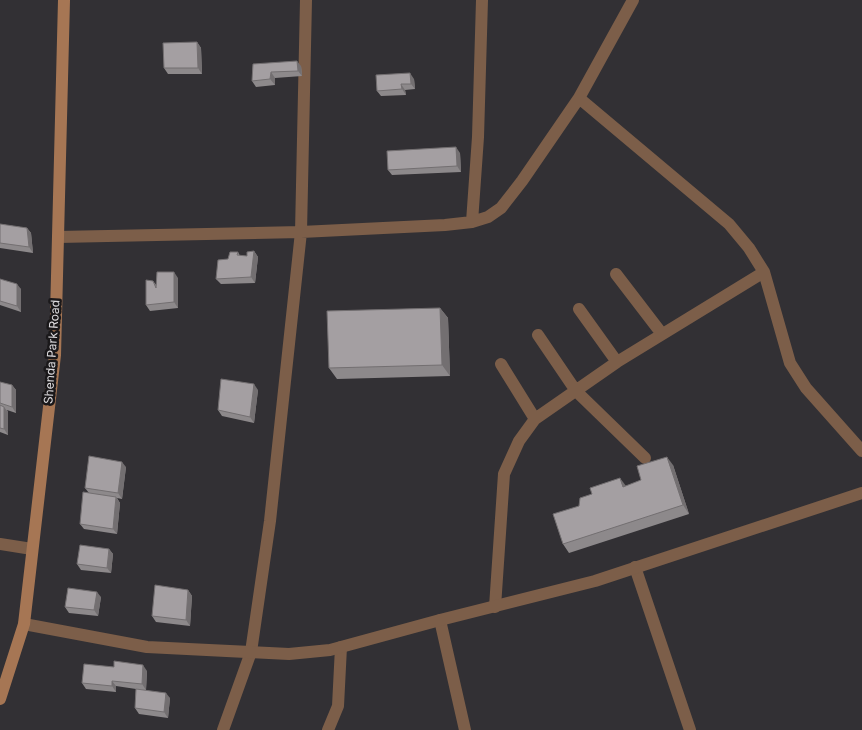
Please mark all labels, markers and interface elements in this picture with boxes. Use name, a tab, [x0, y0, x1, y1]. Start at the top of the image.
street label: Shenda Park Road	[40, 299, 63, 405]

